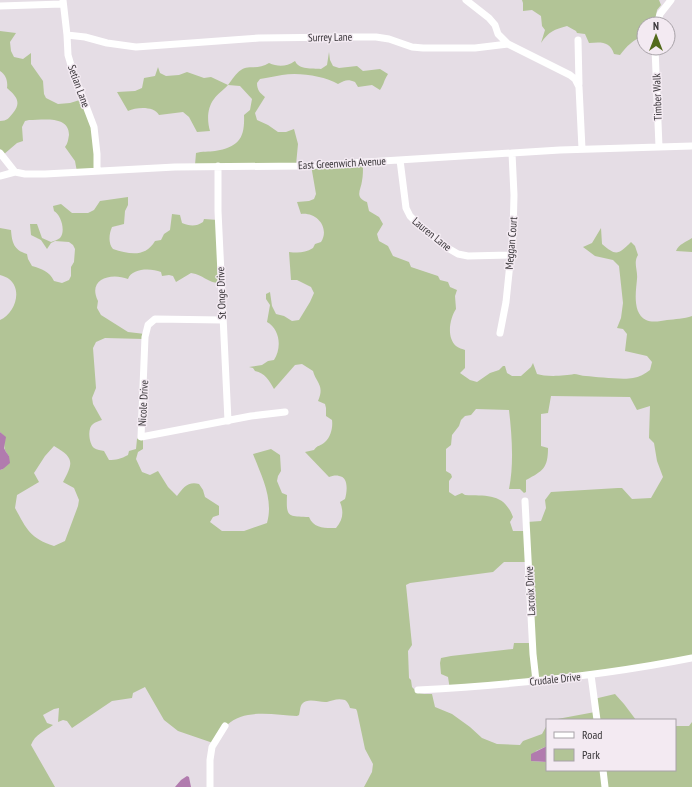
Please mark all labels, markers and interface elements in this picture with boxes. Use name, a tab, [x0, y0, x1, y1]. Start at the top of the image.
north arrow	[636, 16, 676, 56]
text: N	[653, 19, 659, 33]
street label: Surrey Lane	[308, 30, 353, 44]
street label: Setian Lane	[65, 63, 93, 110]
street label: Timber Walk	[649, 72, 665, 121]
street label: East Greenwich Avenue	[298, 154, 387, 172]
street label: Lauren Lane	[410, 214, 455, 254]
street label: Meggan Court	[502, 216, 520, 270]
street label: St Onge Drive	[213, 266, 229, 320]
street label: Nicole Drive	[135, 379, 151, 426]
street label: Lacroix Drive	[522, 565, 538, 616]
street label: Crudale Drive	[529, 669, 582, 689]
legend	[546, 719, 676, 771]
text: Road	[582, 727, 602, 742]
text: Park	[582, 747, 600, 762]

